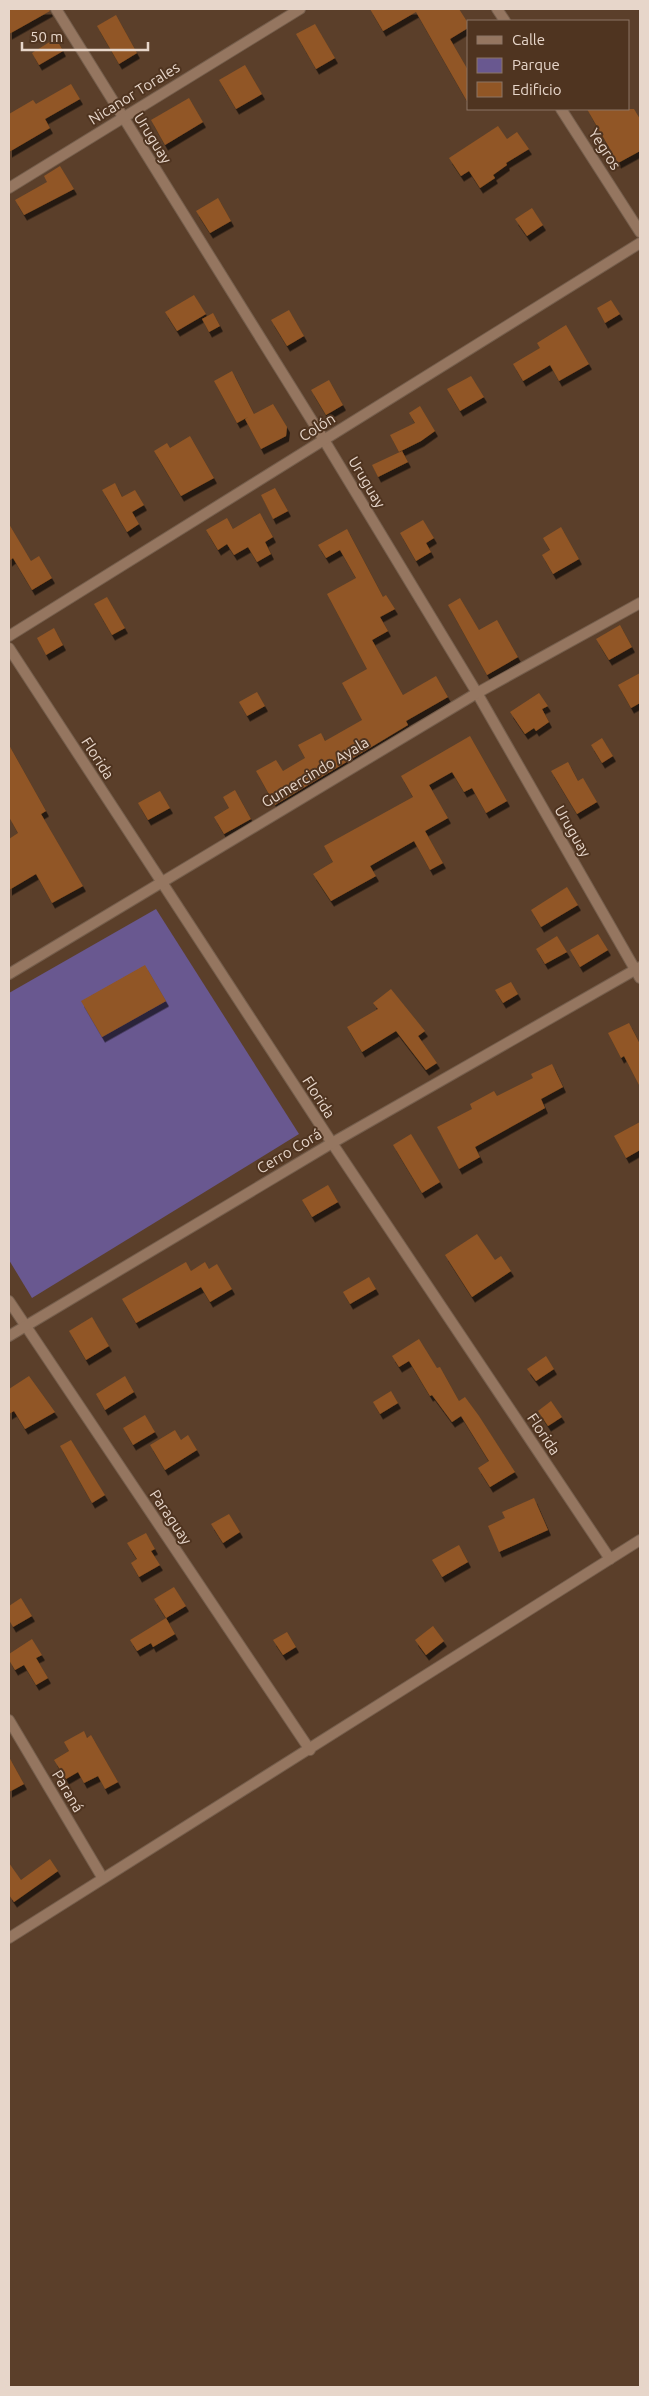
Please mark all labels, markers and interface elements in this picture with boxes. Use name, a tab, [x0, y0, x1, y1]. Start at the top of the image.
scale bar	[22, 20, 149, 52]
legend	[467, 20, 629, 110]
text: 50 m	[30, 28, 63, 45]
text: Calle	[512, 31, 545, 48]
text: Parque	[512, 56, 560, 73]
street label: Nicanor Torales	[85, 58, 183, 128]
text: Edificio	[512, 81, 561, 98]
street label: Uruguay	[131, 109, 175, 167]
street label: Yegros	[585, 125, 625, 173]
street label: Colón	[296, 409, 338, 445]
street label: Uruguay	[345, 453, 389, 511]
street label: Gumercindo Ayala	[258, 733, 372, 811]
street label: Florida	[78, 734, 118, 782]
street label: Uruguay	[551, 802, 595, 860]
street label: Florida	[299, 1073, 339, 1121]
street label: Cerro Corá	[254, 1125, 324, 1177]
street label: Florida	[524, 1410, 564, 1458]
street label: Paraguay	[147, 1487, 195, 1547]
street label: Paraná	[49, 1767, 87, 1815]

